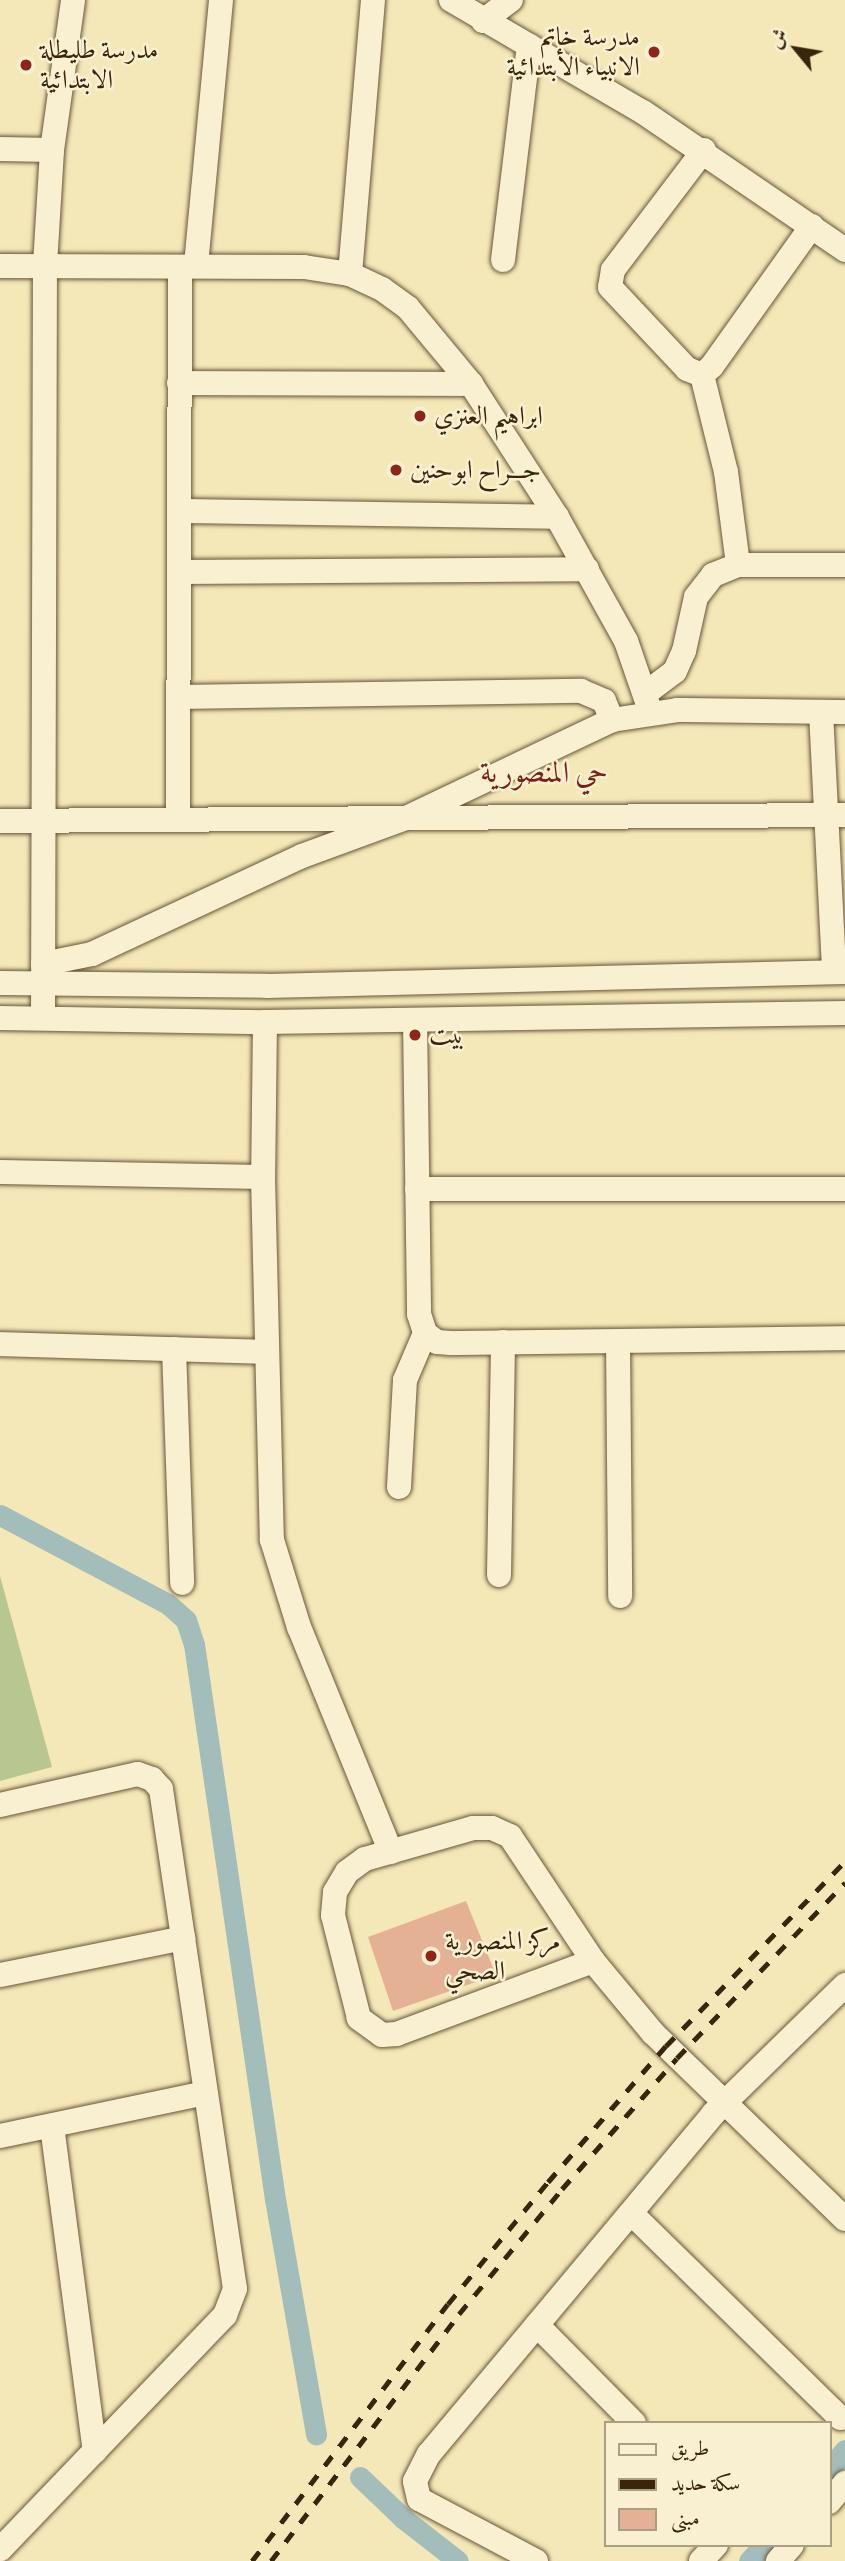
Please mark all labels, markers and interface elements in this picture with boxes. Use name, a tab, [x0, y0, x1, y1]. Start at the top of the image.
north arrow	[761, 14, 831, 84]
place label: مدرسة خاتم الانبياء الأبتدائية	[506, 21, 640, 82]
text: ش	[762, 24, 794, 53]
place label: مدرسة طليطلة الابتدائية	[40, 34, 158, 96]
marker: مدرسة خاتم الانبياء الأبتدائية	[646, 44, 662, 60]
marker: مدرسة طليطلة الابتدائية	[18, 57, 34, 73]
place label: ابراهيم العنزي	[434, 400, 543, 432]
marker: ابراهيم العنزي	[412, 408, 428, 424]
place label: جـــراح ابوحنين	[410, 454, 541, 486]
marker: جـــراح ابوحنين	[388, 462, 404, 478]
district label: حي المنصورية	[480, 754, 608, 790]
place label: بيت	[429, 1019, 464, 1051]
marker: بيت	[407, 1027, 423, 1043]
place label: مركز المنصورية الصحي	[445, 1925, 560, 1986]
marker: مركز المنصورية الصحي	[423, 1948, 439, 1964]
legend	[604, 2421, 831, 2547]
text: طريق	[671, 2434, 709, 2462]
text: سكة حديد	[671, 2469, 740, 2497]
text: مبنى	[671, 2504, 700, 2532]

